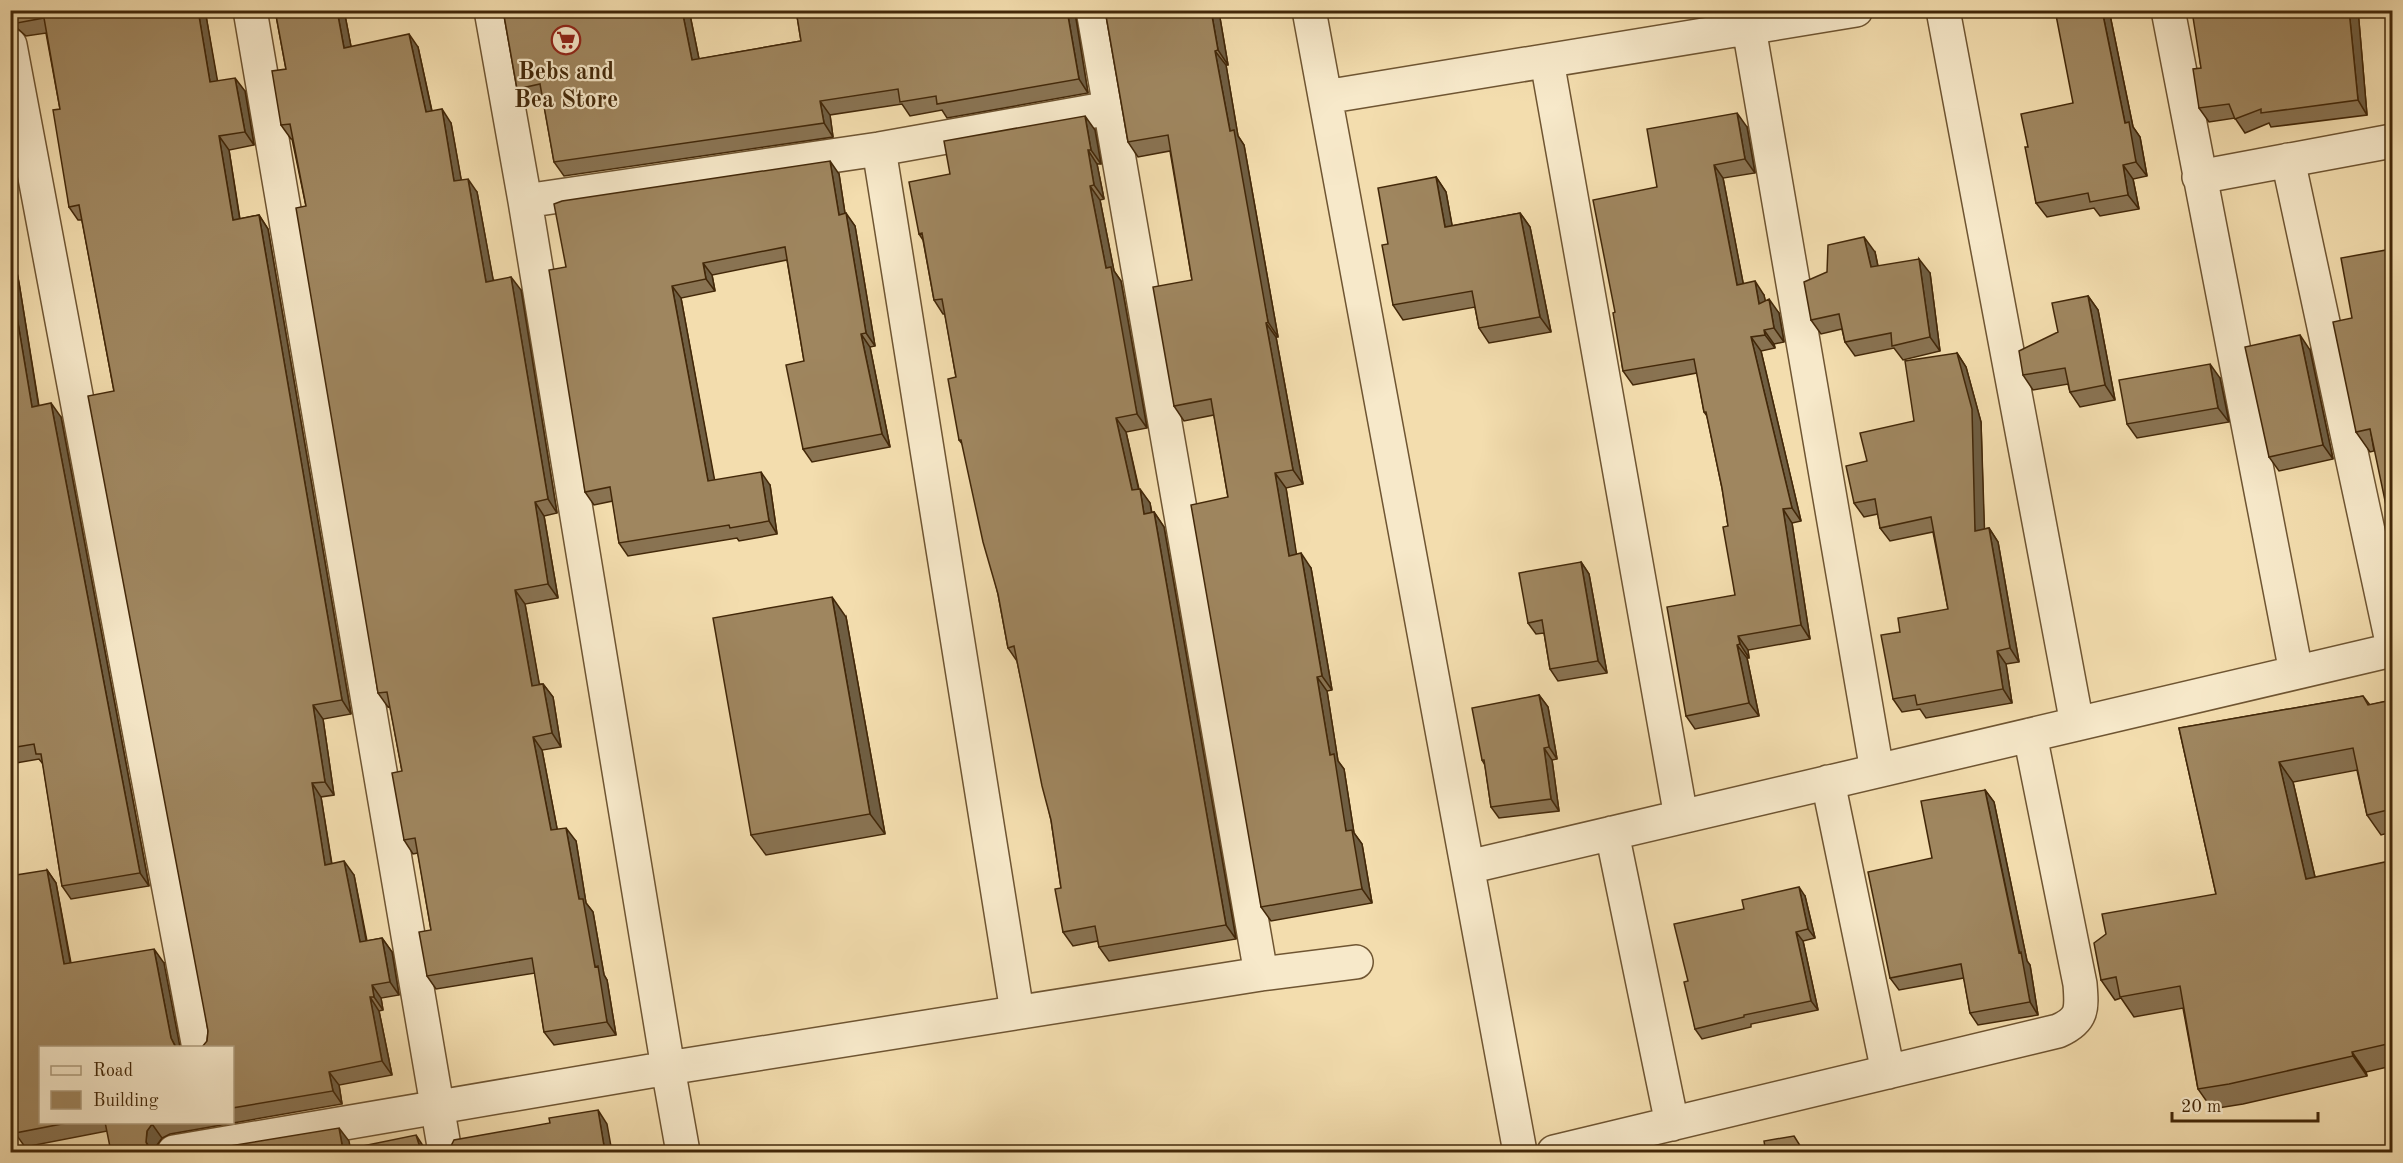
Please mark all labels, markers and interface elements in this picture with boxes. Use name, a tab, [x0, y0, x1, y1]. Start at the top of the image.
supermarket icon: Bebs and Bea Store	[550, 24, 582, 56]
place label: Bebs and Bea Store	[514, 61, 618, 113]
legend	[39, 1046, 234, 1124]
text: Road	[93, 1062, 133, 1080]
scale bar	[2172, 1085, 2318, 1123]
text: Building	[93, 1092, 159, 1110]
text: 20 m	[2181, 1098, 2221, 1116]

